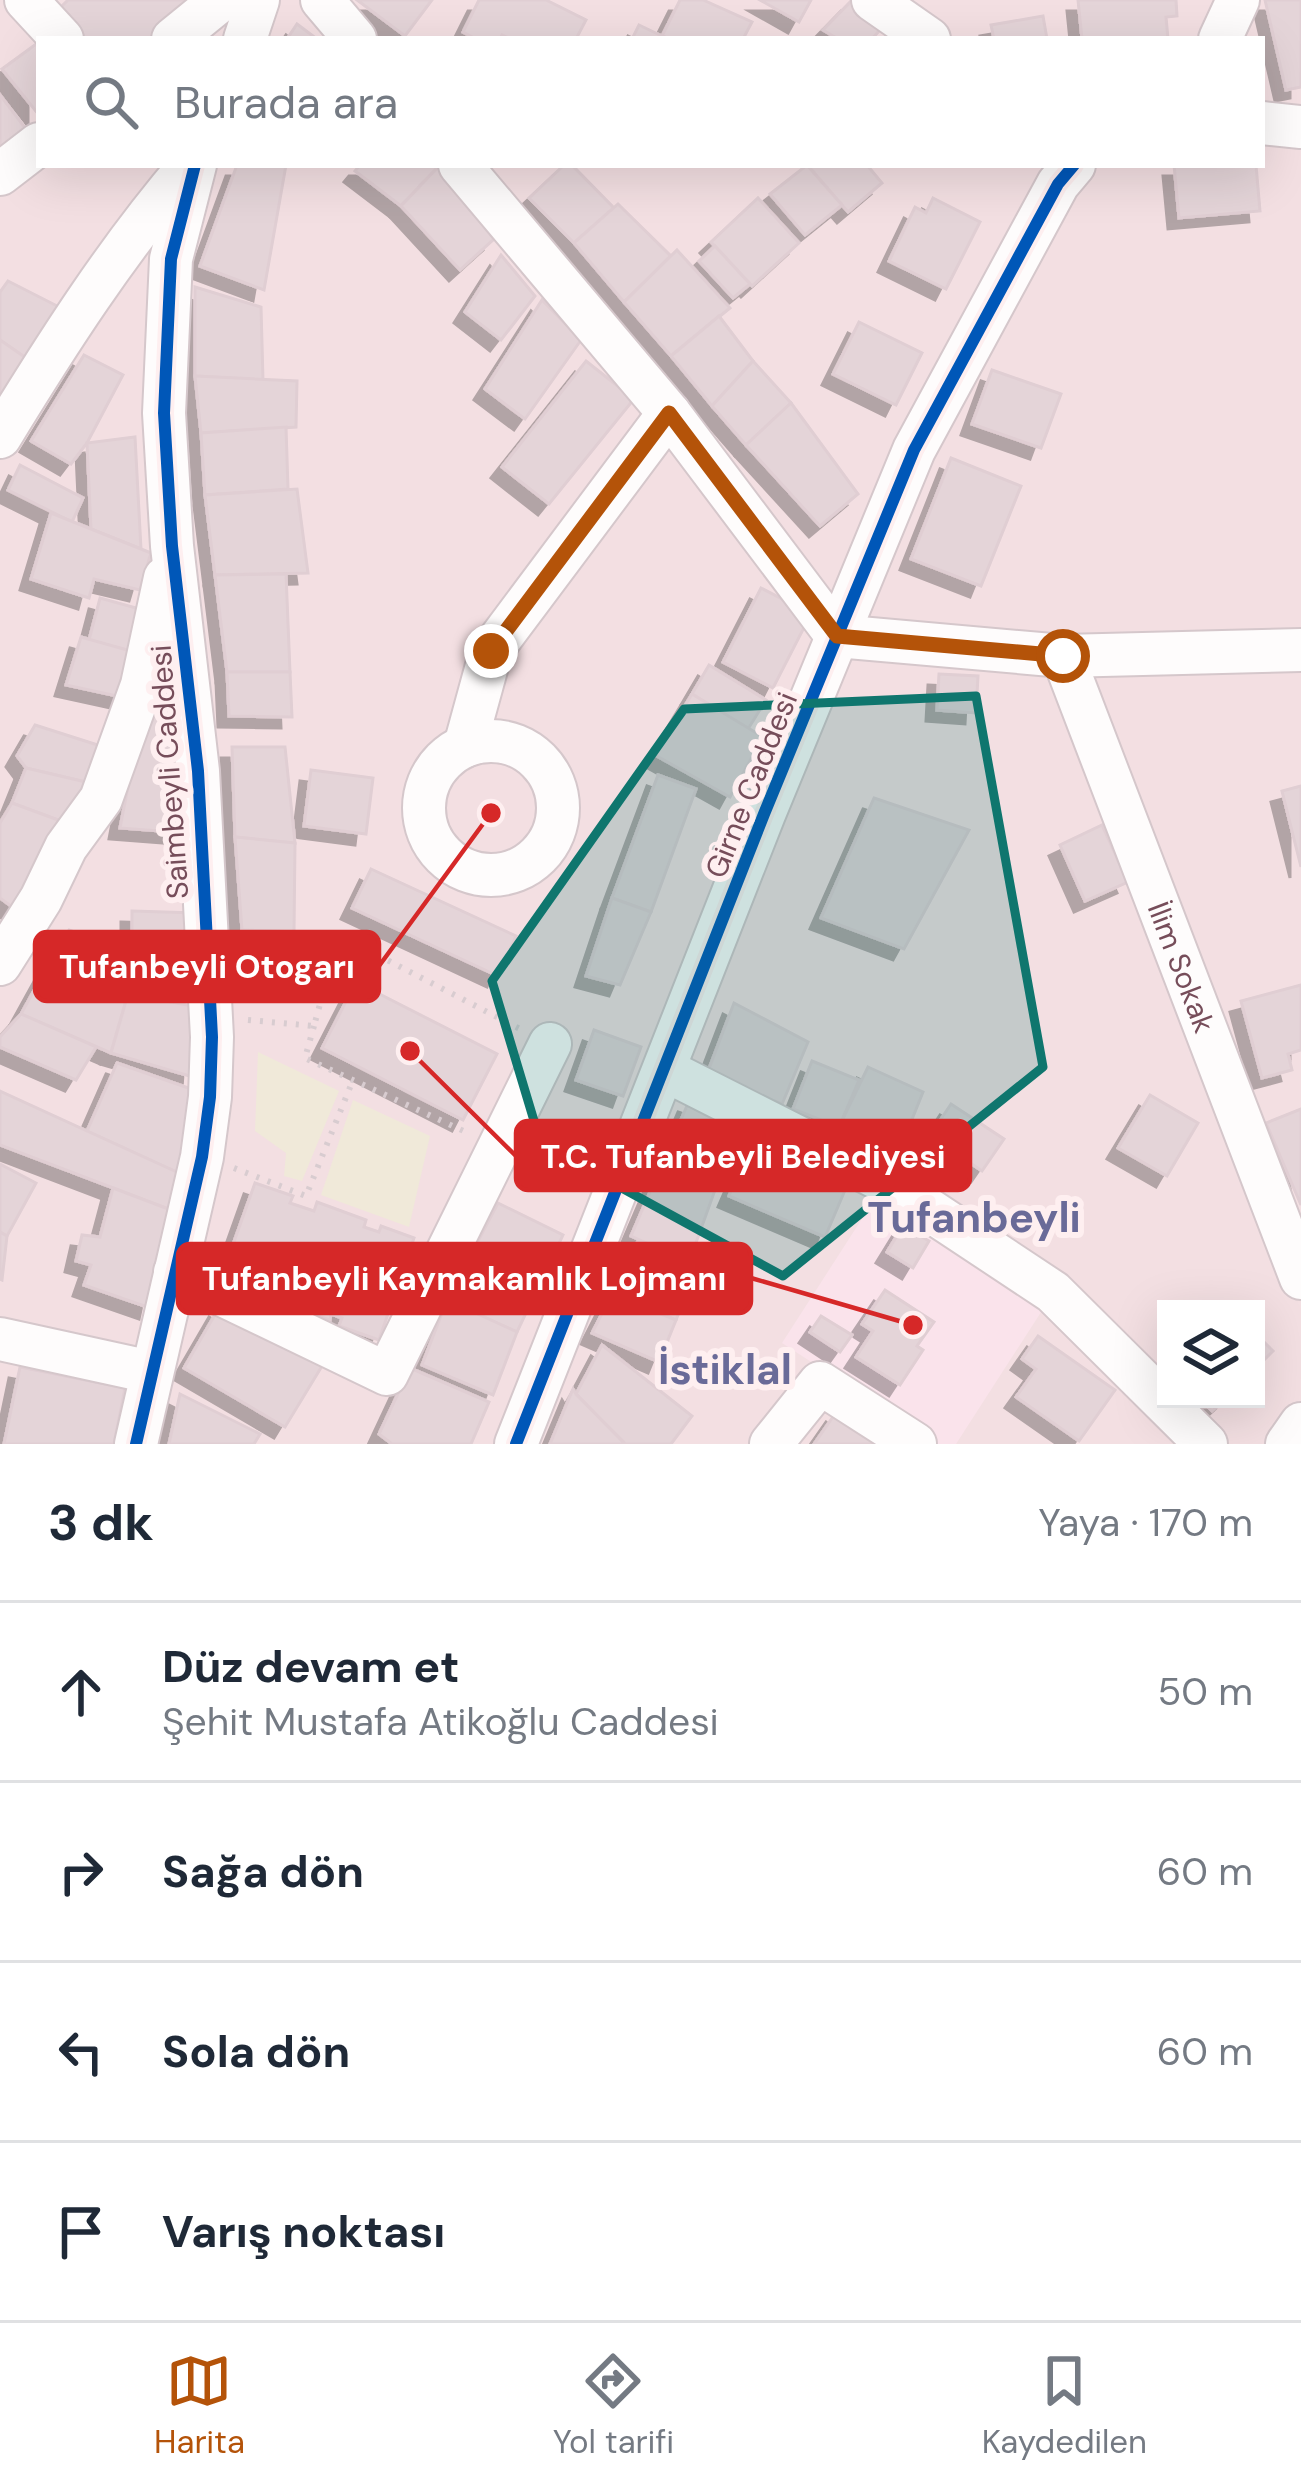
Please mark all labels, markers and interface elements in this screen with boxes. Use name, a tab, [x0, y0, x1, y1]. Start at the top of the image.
search box	[36, 36, 1265, 168]
icon: search	[78, 69, 144, 135]
text: Burada ara	[174, 73, 398, 132]
route end	[464, 624, 518, 678]
route start	[1036, 629, 1090, 683]
street label: Saimbeyli Caddesi	[141, 644, 197, 900]
street label: Girne Caddesi	[696, 686, 806, 884]
street label: İlim Sokak	[1139, 896, 1225, 1038]
callout: Tufanbeyli Otogarı	[35, 932, 379, 1001]
text: Tufanbeyli Otogarı	[59, 945, 355, 988]
callout: T.C. Tufanbeyli Belediyesi	[516, 1121, 970, 1190]
text: T.C. Tufanbeyli Belediyesi	[540, 1135, 946, 1178]
district label: Tufanbeyli	[867, 1190, 1081, 1245]
callout: Tufanbeyli Kaymakamlık Lojmanı	[178, 1244, 751, 1313]
text: Tufanbeyli Kaymakamlık Lojmanı	[202, 1257, 726, 1300]
map controls	[1157, 1300, 1265, 1408]
button: layers	[1157, 1300, 1265, 1408]
district label: İstiklal	[658, 1342, 792, 1397]
text: 3 dk	[48, 1489, 154, 1556]
text: Yaya · 170 m	[1038, 1497, 1253, 1548]
text: Düz devam et	[162, 1637, 459, 1696]
icon: ahead	[48, 1659, 114, 1725]
text: 50 m	[1157, 1666, 1253, 1717]
text: Şehit Mustafa Atikoğlu Caddesi	[162, 1696, 719, 1747]
icon: right	[48, 1839, 114, 1905]
text: Sağa dön	[162, 1842, 364, 1901]
text: 60 m	[1157, 1846, 1253, 1897]
icon: left	[48, 2019, 114, 2085]
text: Sola dön	[162, 2022, 350, 2081]
text: 60 m	[1157, 2026, 1253, 2077]
icon: arrive	[48, 2199, 114, 2265]
text: Varış noktası	[162, 2202, 445, 2261]
tab: Harita	[154, 2348, 245, 2463]
tab: Yol tarifi	[553, 2348, 674, 2463]
tab: Kaydedilen	[982, 2348, 1147, 2463]

